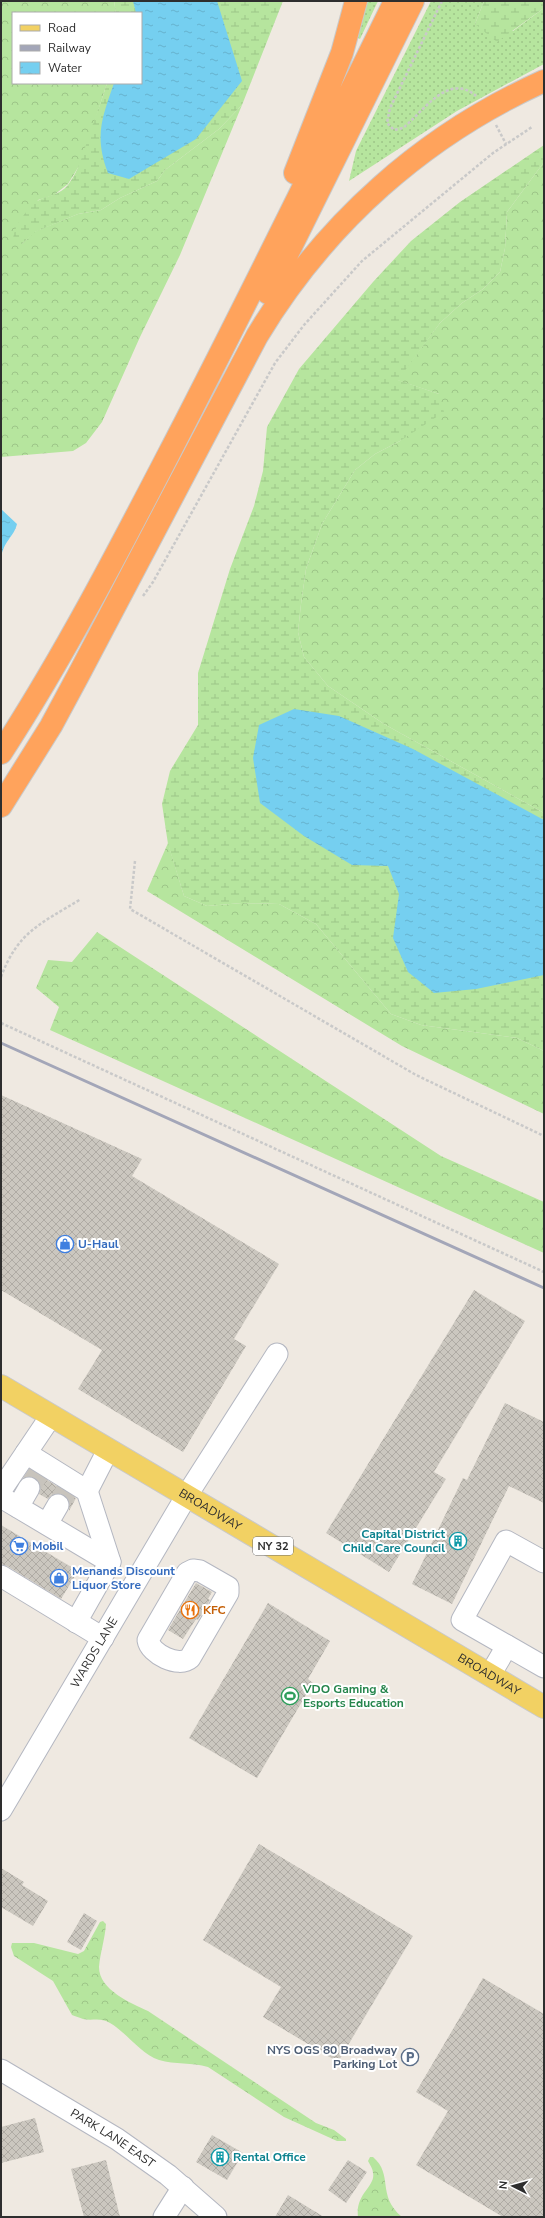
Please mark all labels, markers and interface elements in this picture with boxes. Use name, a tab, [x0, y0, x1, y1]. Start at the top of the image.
legend	[12, 12, 142, 84]
text: Road	[48, 20, 76, 36]
text: Railway	[48, 40, 92, 56]
text: Water	[48, 60, 82, 76]
shop icon: U-Haul	[55, 1234, 75, 1254]
place label: U-Haul	[78, 1236, 119, 1252]
street label: BROADWAY	[176, 1485, 245, 1535]
place label: Capital District Child Care Council	[343, 1526, 445, 1556]
building icon: Capital District Child Care Council	[448, 1531, 468, 1551]
supermarket icon: Mobil	[9, 1536, 29, 1556]
road number: NY 32	[253, 1537, 293, 1555]
place label: Mobil	[32, 1538, 64, 1554]
place label: Menands Discount Liquor Store	[72, 1563, 175, 1593]
shop icon: Menands Discount Liquor Store	[49, 1568, 69, 1588]
restaurant icon: KFC	[180, 1600, 200, 1620]
place label: KFC	[203, 1602, 226, 1618]
street label: WARDS LANE	[67, 1614, 121, 1691]
street label: BROADWAY	[455, 1650, 524, 1700]
place label: VDO Gaming & Esports Education	[302, 1681, 404, 1711]
sports icon: VDO Gaming & Esports Education	[280, 1686, 300, 1706]
place label: NYS OGS 80 Broadway Parking Lot	[267, 2042, 398, 2072]
parking icon: NYS OGS 80 Broadway Parking Lot	[400, 2047, 420, 2067]
street label: PARK LANE EAST	[67, 2105, 159, 2172]
building icon: Rental Office	[210, 2147, 230, 2167]
place label: Rental Office	[233, 2149, 306, 2165]
north arrow	[493, 2166, 533, 2206]
text: N	[496, 2180, 511, 2190]

